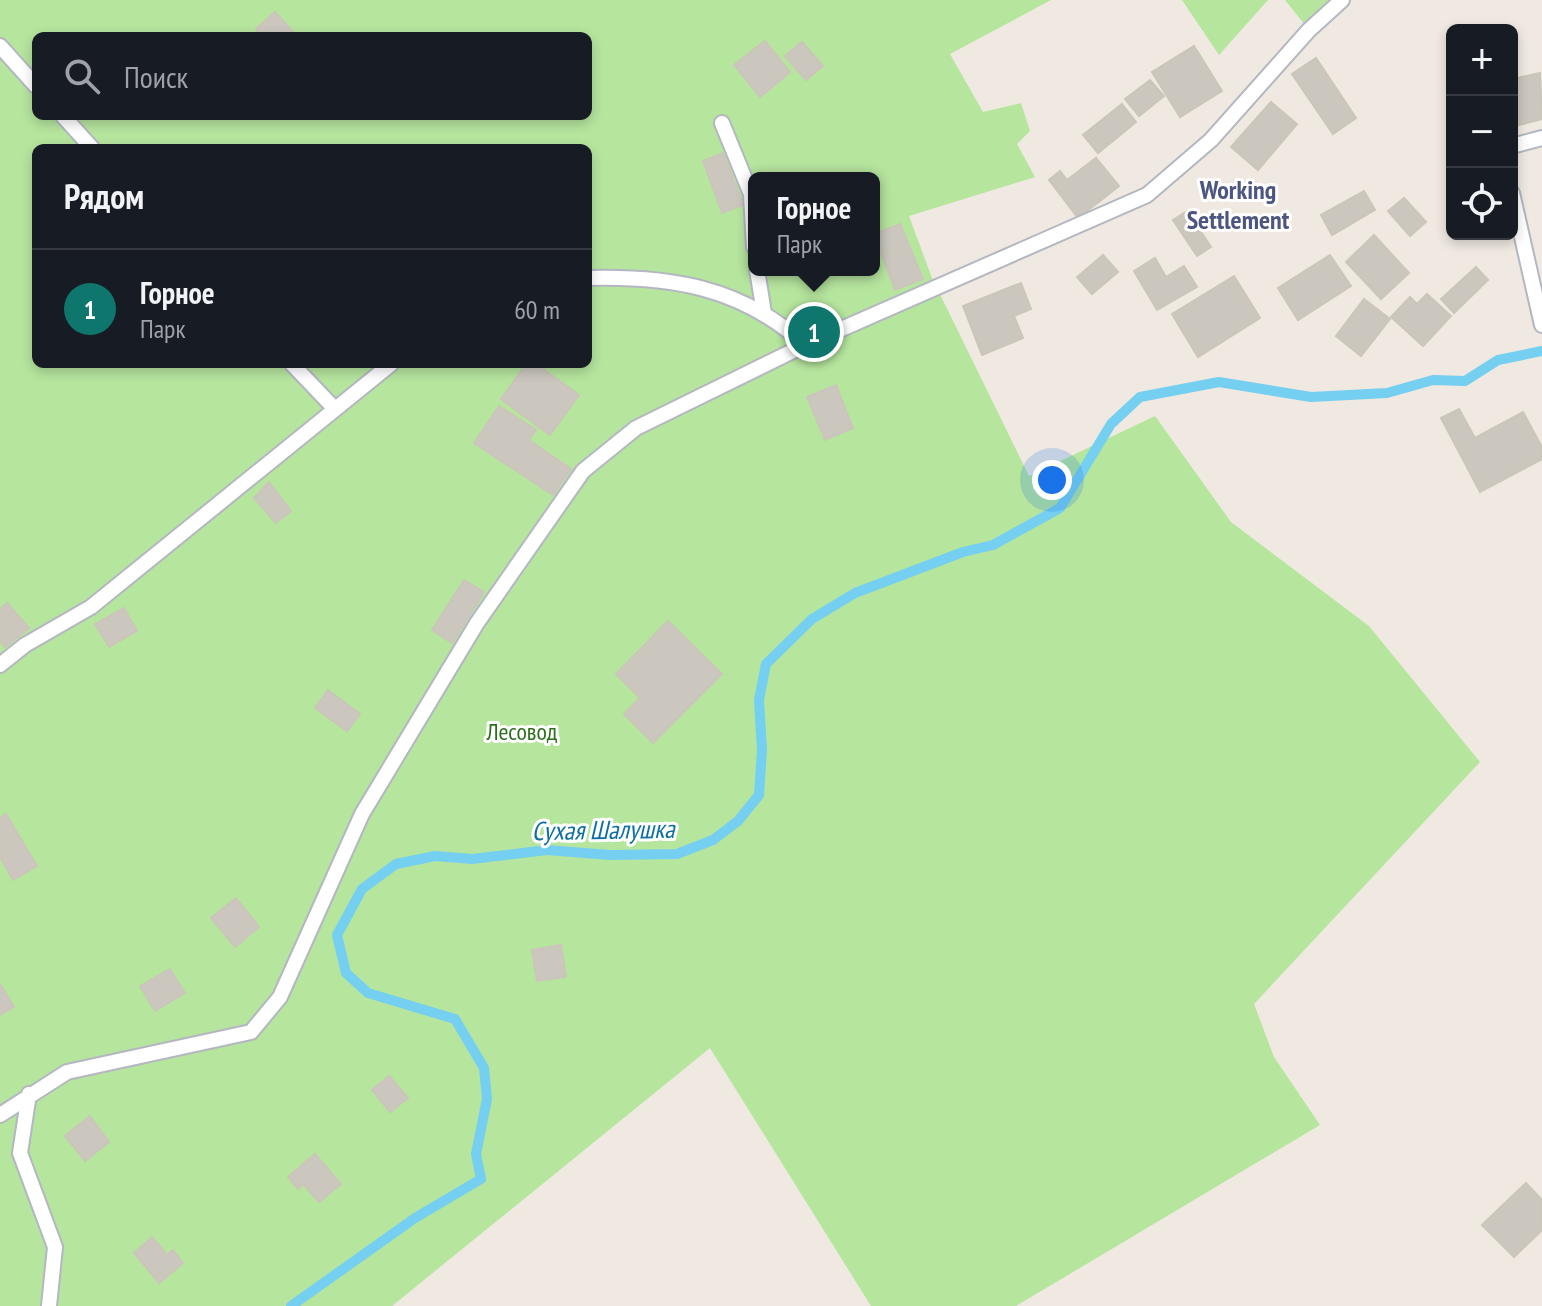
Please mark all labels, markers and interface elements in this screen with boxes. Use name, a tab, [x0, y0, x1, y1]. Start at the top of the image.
map controls	[1446, 24, 1518, 240]
button: +	[1446, 24, 1518, 96]
search box	[32, 32, 592, 120]
icon: search	[60, 54, 104, 98]
text: Поиск	[124, 57, 188, 96]
button: −	[1446, 96, 1518, 168]
button: locate	[1446, 168, 1518, 240]
popup	[748, 172, 880, 276]
district label: Working Settlement	[1187, 173, 1290, 236]
text: Рядом	[64, 174, 144, 218]
text: Горное	[777, 188, 851, 227]
text: Парк	[777, 227, 822, 260]
text: Горное	[140, 273, 215, 312]
text: 1	[84, 293, 96, 326]
text: 60 m	[514, 293, 560, 326]
pin: 1	[788, 302, 840, 362]
text: Парк	[140, 312, 185, 345]
your location	[1032, 460, 1072, 500]
park label: Лесовод	[486, 716, 558, 747]
water label: Сухая Шалушка	[531, 812, 676, 847]

